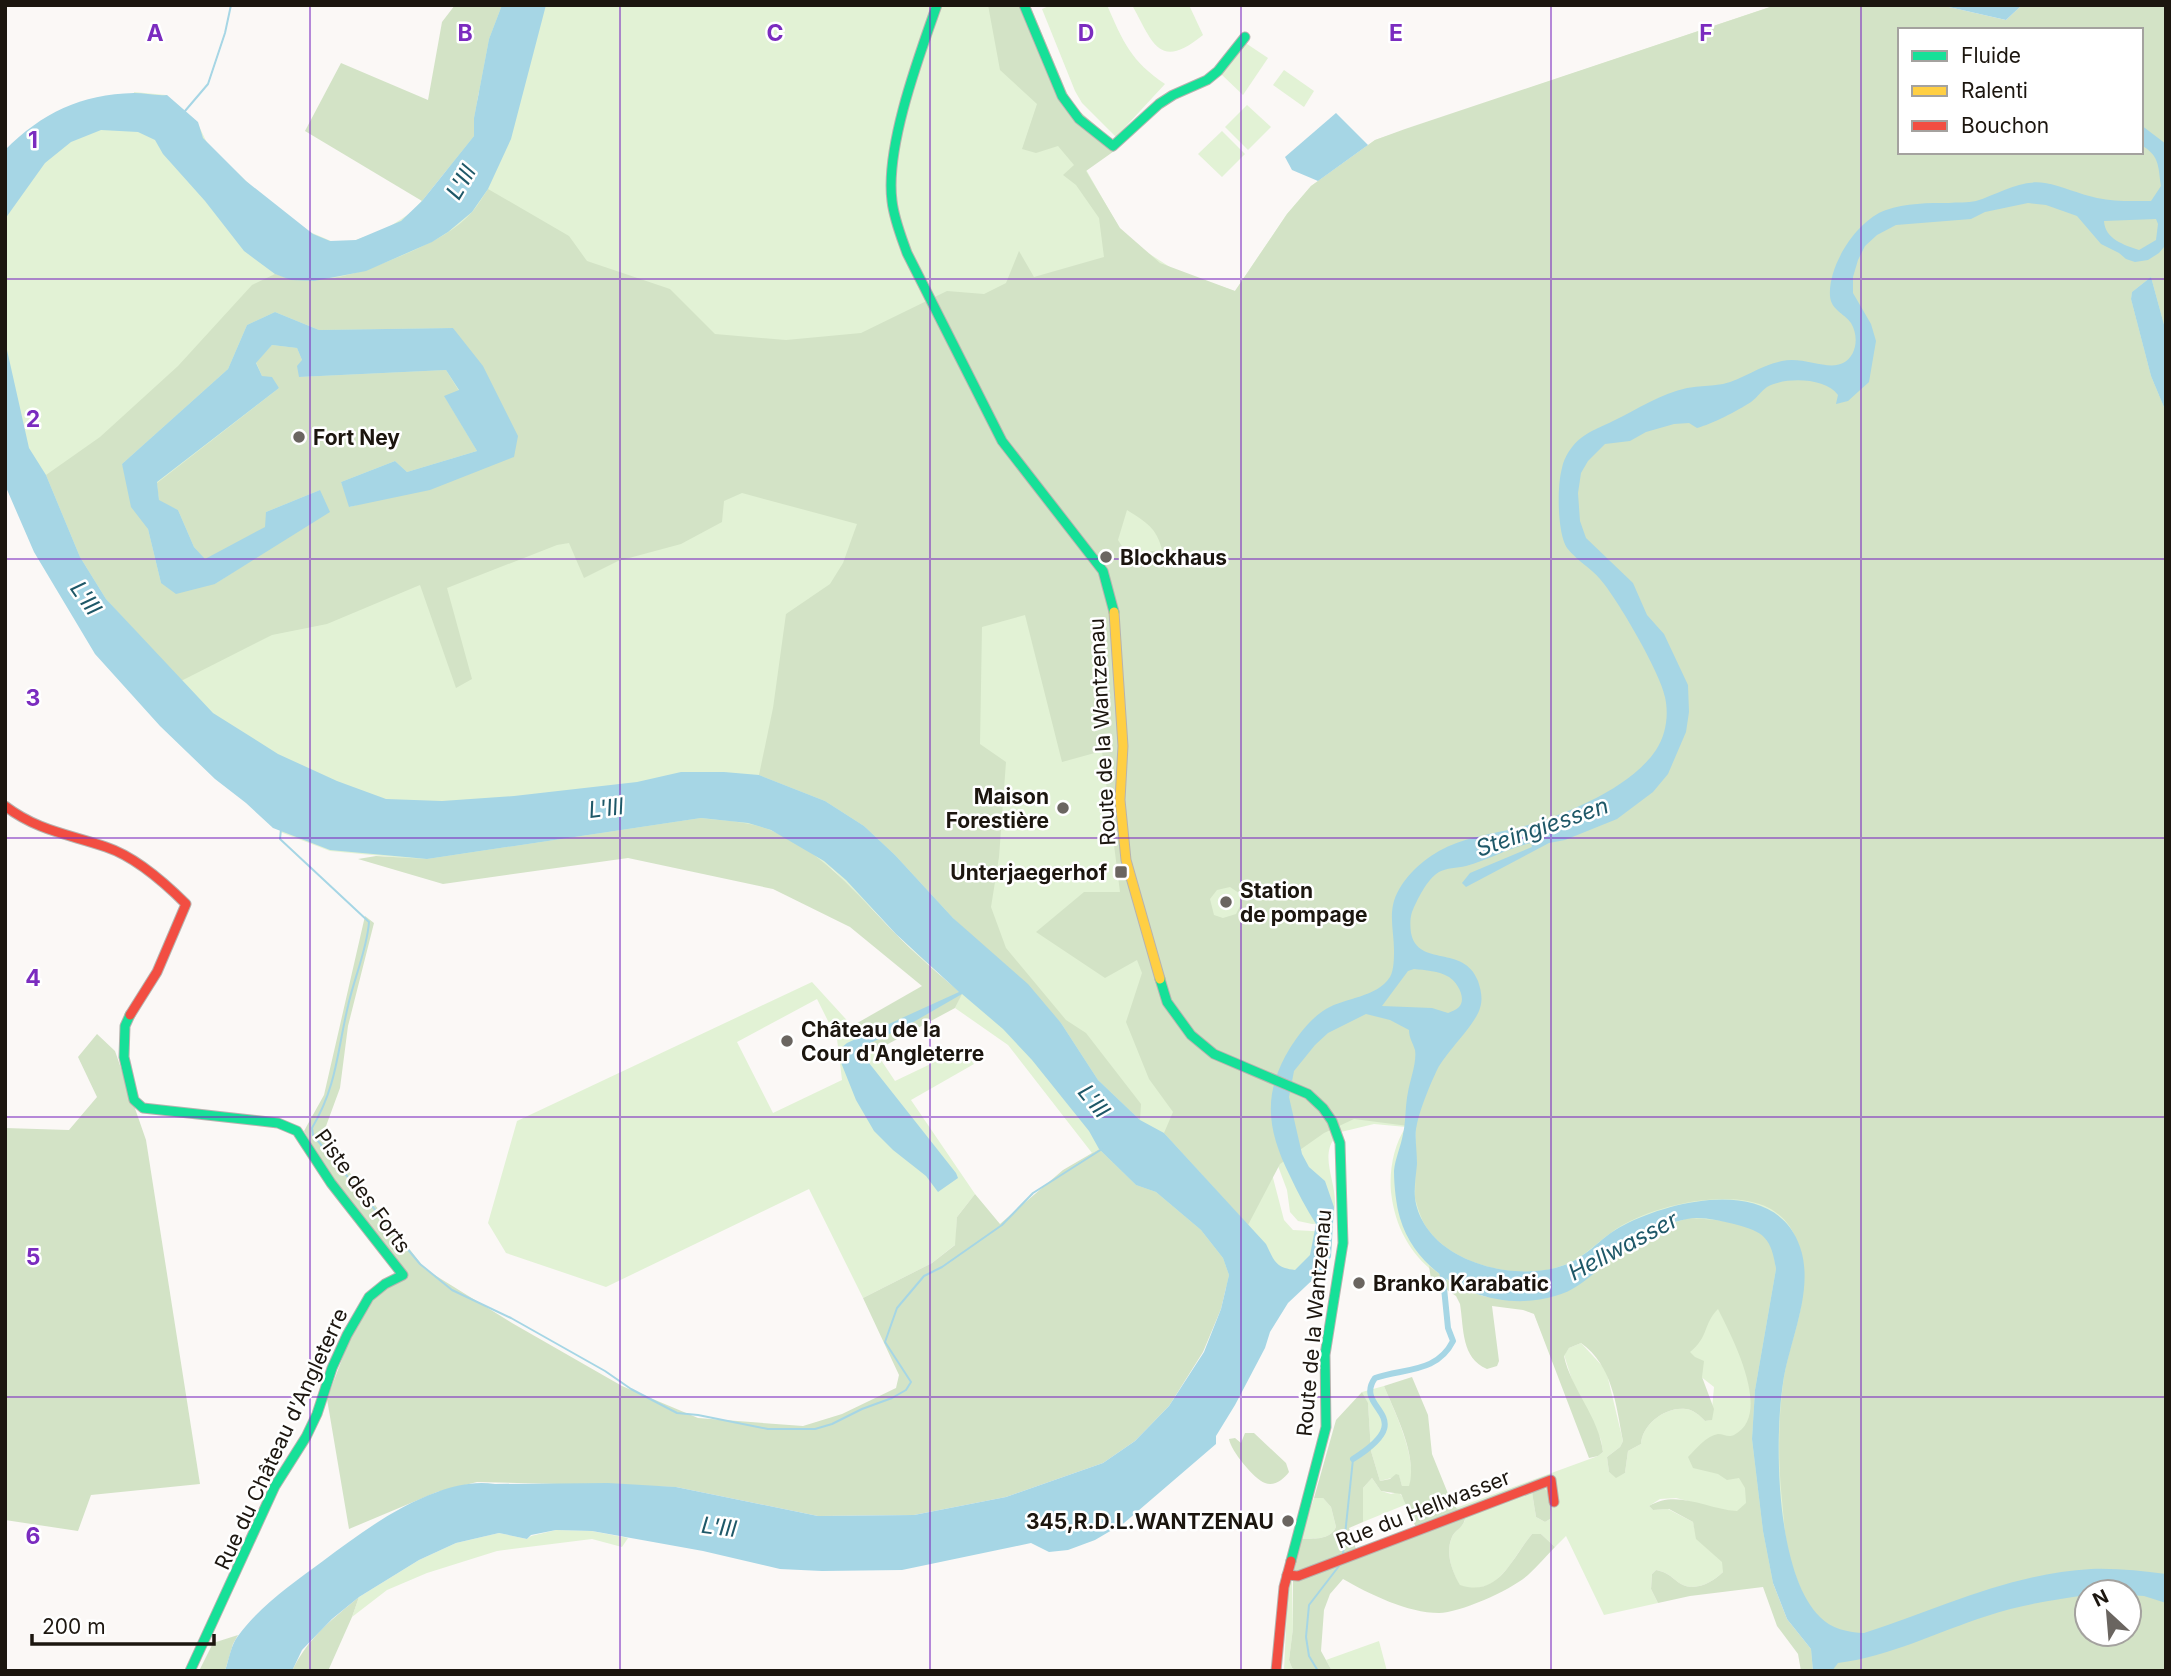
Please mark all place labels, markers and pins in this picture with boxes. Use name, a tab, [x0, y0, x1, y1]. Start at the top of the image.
place label: Fort Ney	[313, 425, 400, 450]
marker: Fort Ney	[291, 429, 307, 445]
place label: Blockhaus	[1120, 545, 1227, 570]
marker: Blockhaus	[1098, 549, 1114, 565]
place label: Maison Forestière	[946, 784, 1049, 833]
marker: Maison Forestière	[1055, 800, 1071, 816]
place label: Unterjaegerhof	[950, 860, 1108, 885]
marker: Unterjaegerhof	[1113, 864, 1129, 880]
place label: Station de pompage	[1240, 878, 1367, 927]
marker: Station de pompage	[1218, 894, 1234, 910]
place label: Château de la Cour d'Angleterre	[801, 1017, 984, 1066]
marker: Château de la Cour d'Angleterre	[779, 1033, 795, 1049]
place label: Branko Karabatic	[1373, 1271, 1549, 1296]
marker: Branko Karabatic	[1351, 1275, 1367, 1291]
place label: 345,R.D.L.WANTZENAU	[1026, 1509, 1274, 1534]
marker: 345,R.D.L.WANTZENAU	[1280, 1513, 1296, 1529]

